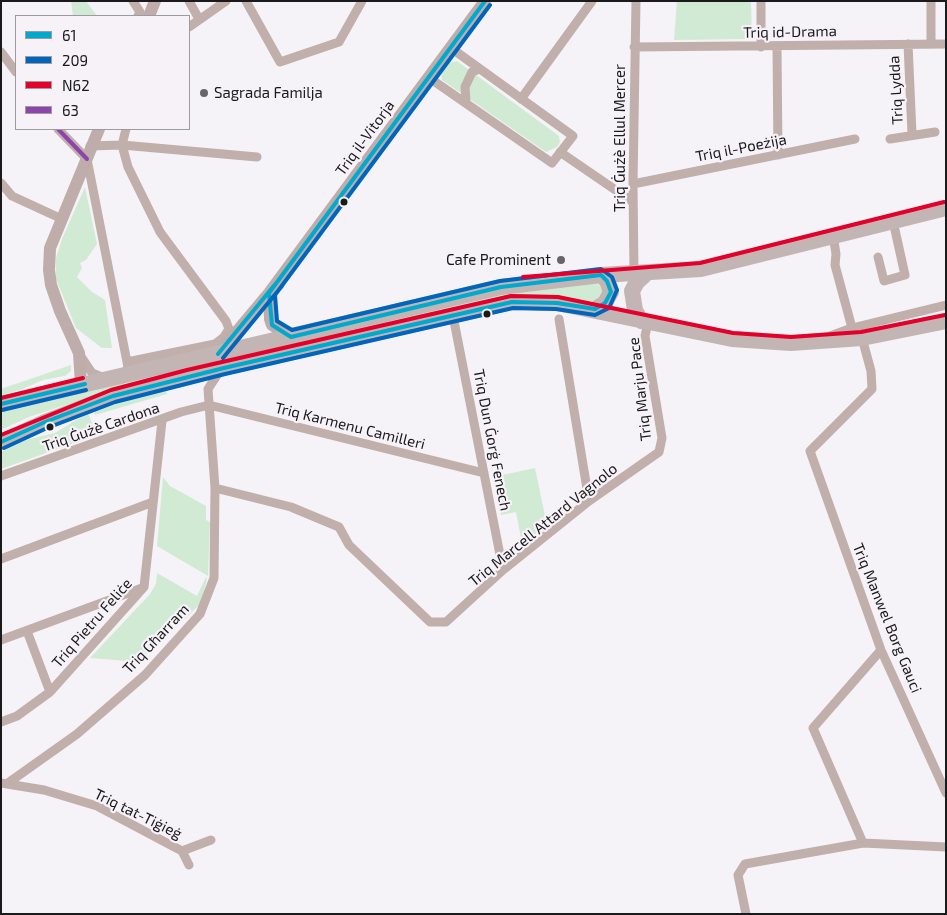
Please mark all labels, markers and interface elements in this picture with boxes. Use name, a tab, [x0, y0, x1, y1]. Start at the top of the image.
legend	[15, 15, 190, 130]
street label: Triq id-Drama	[743, 22, 837, 42]
text: 61	[62, 26, 77, 44]
text: 209	[62, 51, 88, 69]
street label: Triq Lydda	[885, 55, 907, 125]
street label: Triq Ġużè Ellul Mercer	[611, 64, 629, 212]
text: N62	[62, 76, 90, 94]
place label: Sagrada Familja	[214, 84, 323, 102]
marker: Sagrada Familja	[198, 87, 210, 99]
street label: Triq il-Vitorja	[332, 97, 398, 179]
text: 63	[62, 101, 79, 119]
street label: Triq il-Poeżija	[694, 130, 788, 166]
unlabelled marker	[339, 197, 349, 207]
place label: Cafe Prominent	[446, 251, 551, 269]
marker: Cafe Prominent	[555, 254, 567, 266]
unlabelled marker	[482, 309, 492, 319]
street label: Triq Marju Pace	[625, 336, 655, 442]
street label: Triq Dun Ġorġ Fenech	[469, 368, 515, 512]
street label: Triq Ġużè Cardona	[40, 399, 162, 455]
street label: Triq Karmenu Camilleri	[273, 399, 427, 453]
unlabelled marker	[45, 422, 55, 432]
street label: Triq Marcell Attard Vagnolo	[465, 460, 621, 590]
street label: Triq Manwel Borg Gauci	[849, 540, 925, 696]
street label: Triq Pietru Feliċe	[48, 575, 136, 671]
street label: Triq Għarram	[119, 600, 193, 678]
street label: Triq tat-Tiġieġ	[91, 785, 185, 843]

